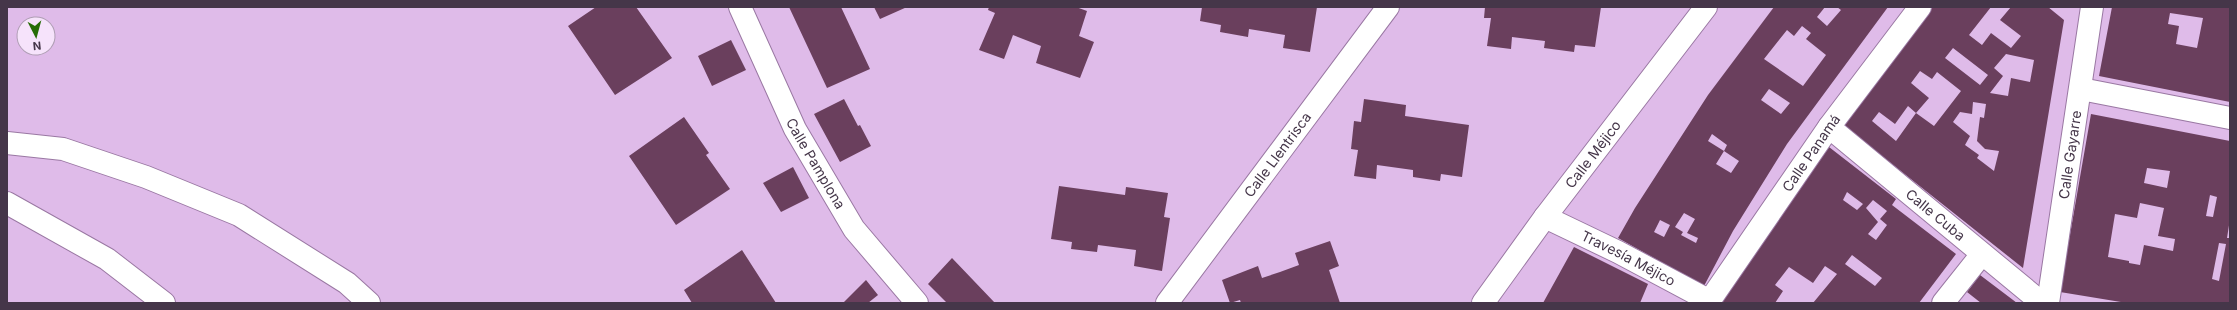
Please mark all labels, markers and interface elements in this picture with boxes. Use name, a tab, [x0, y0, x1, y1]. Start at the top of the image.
north arrow	[16, 16, 56, 56]
text: N	[32, 39, 42, 53]
street label: Calle Llentrisca	[1240, 109, 1314, 200]
street label: Calle Gayarre	[2055, 109, 2085, 200]
street label: Calle Panamá	[1778, 111, 1844, 195]
street label: Calle Pamplona	[783, 115, 849, 212]
street label: Calle Méjico	[1561, 117, 1624, 191]
street label: Calle Cuba	[1902, 185, 1969, 244]
street label: Travesía Méjico	[1579, 227, 1679, 289]

